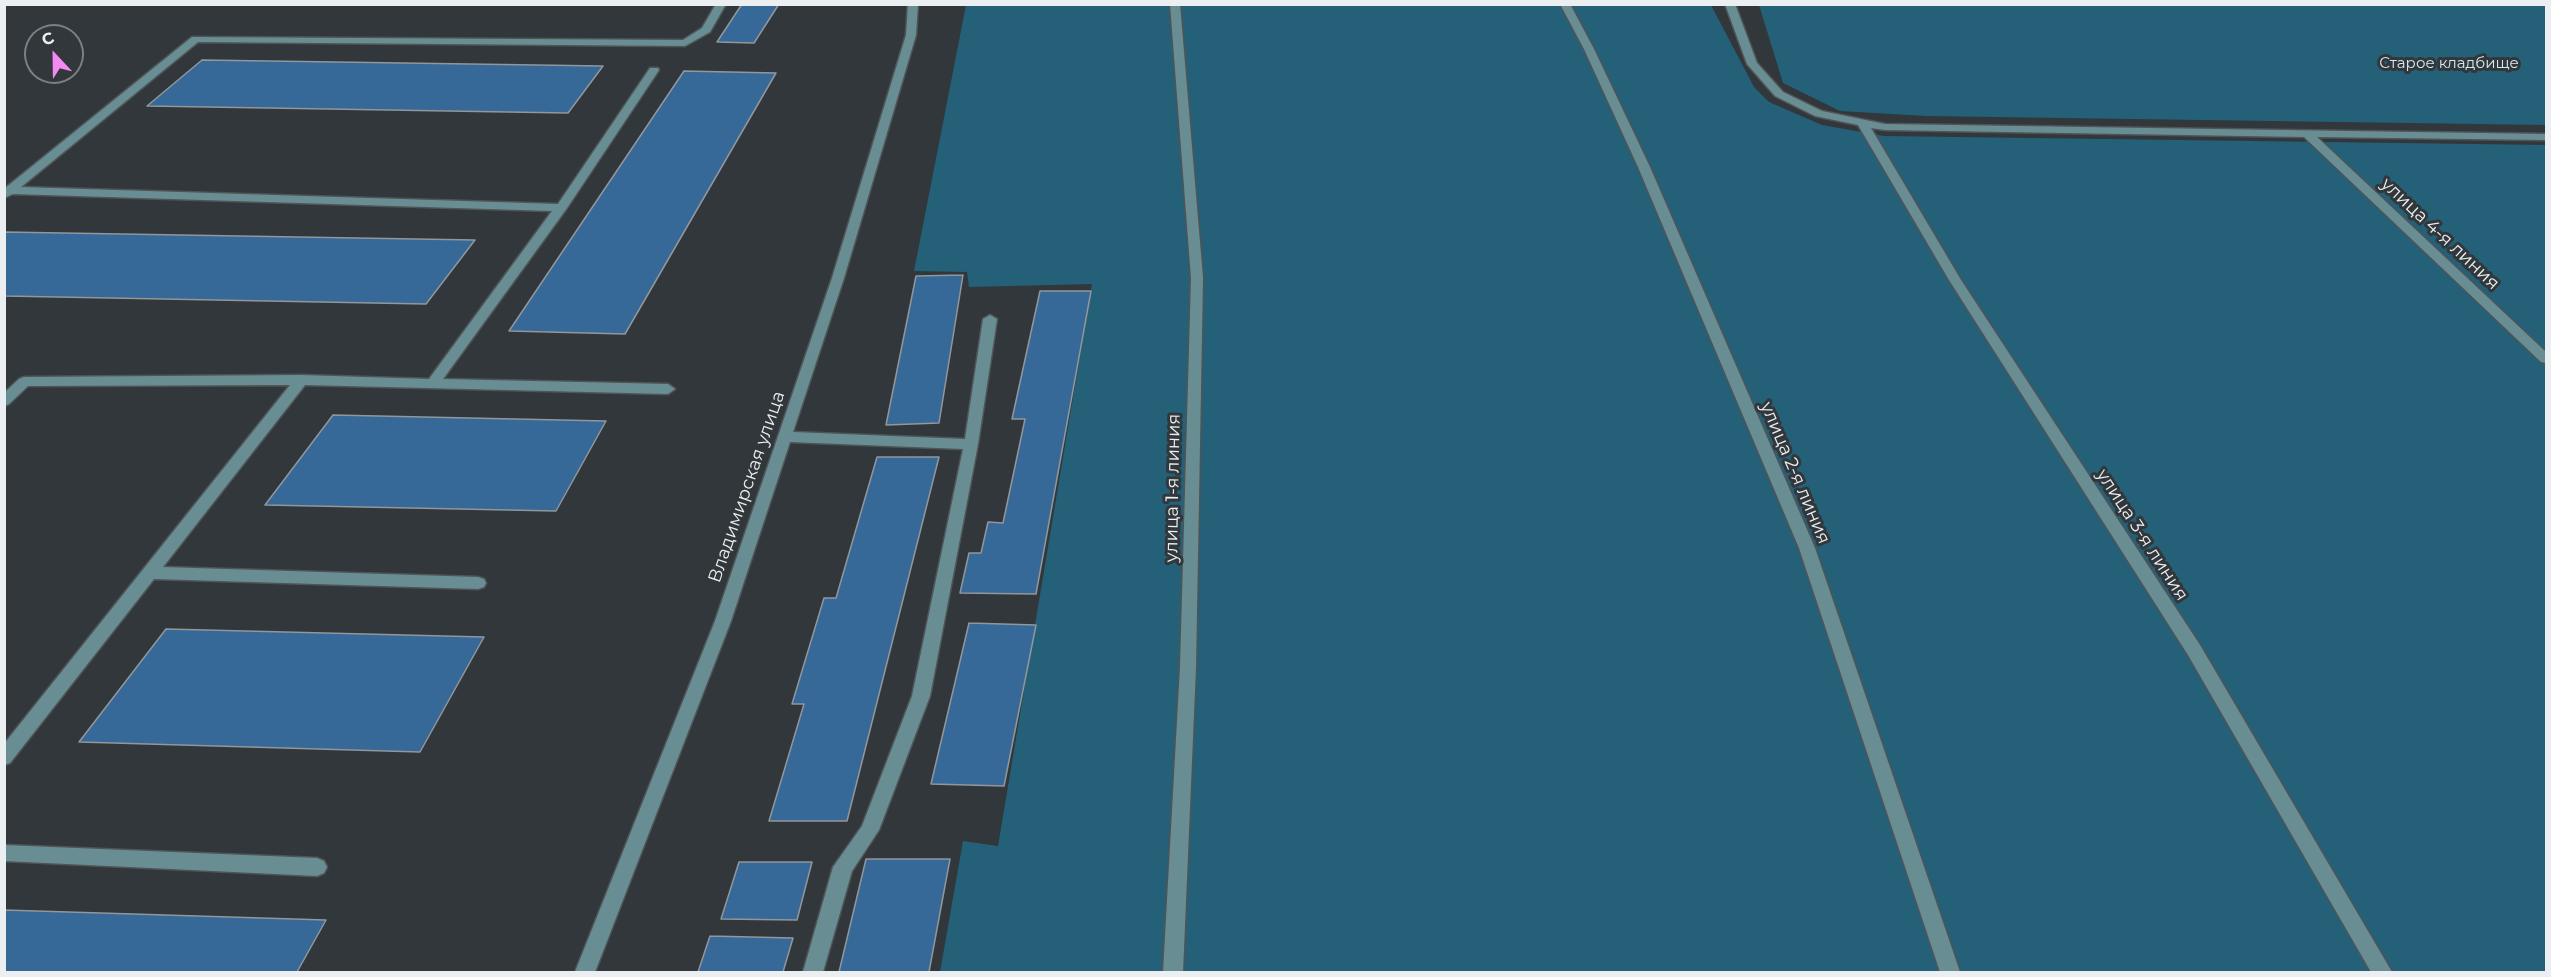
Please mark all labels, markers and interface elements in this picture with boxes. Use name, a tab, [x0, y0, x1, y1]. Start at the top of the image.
north arrow	[24, 24, 84, 84]
text: С	[39, 28, 57, 50]
park label: Старое кладбище	[2379, 55, 2519, 73]
street label: улица 4-я линия	[2376, 173, 2504, 295]
street label: Владимирская улица	[704, 388, 790, 586]
street label: улица 2-я линия	[1755, 399, 1835, 547]
street label: улица 1-я линия	[1161, 413, 1185, 563]
street label: улица 3-я линия	[2091, 465, 2193, 605]

